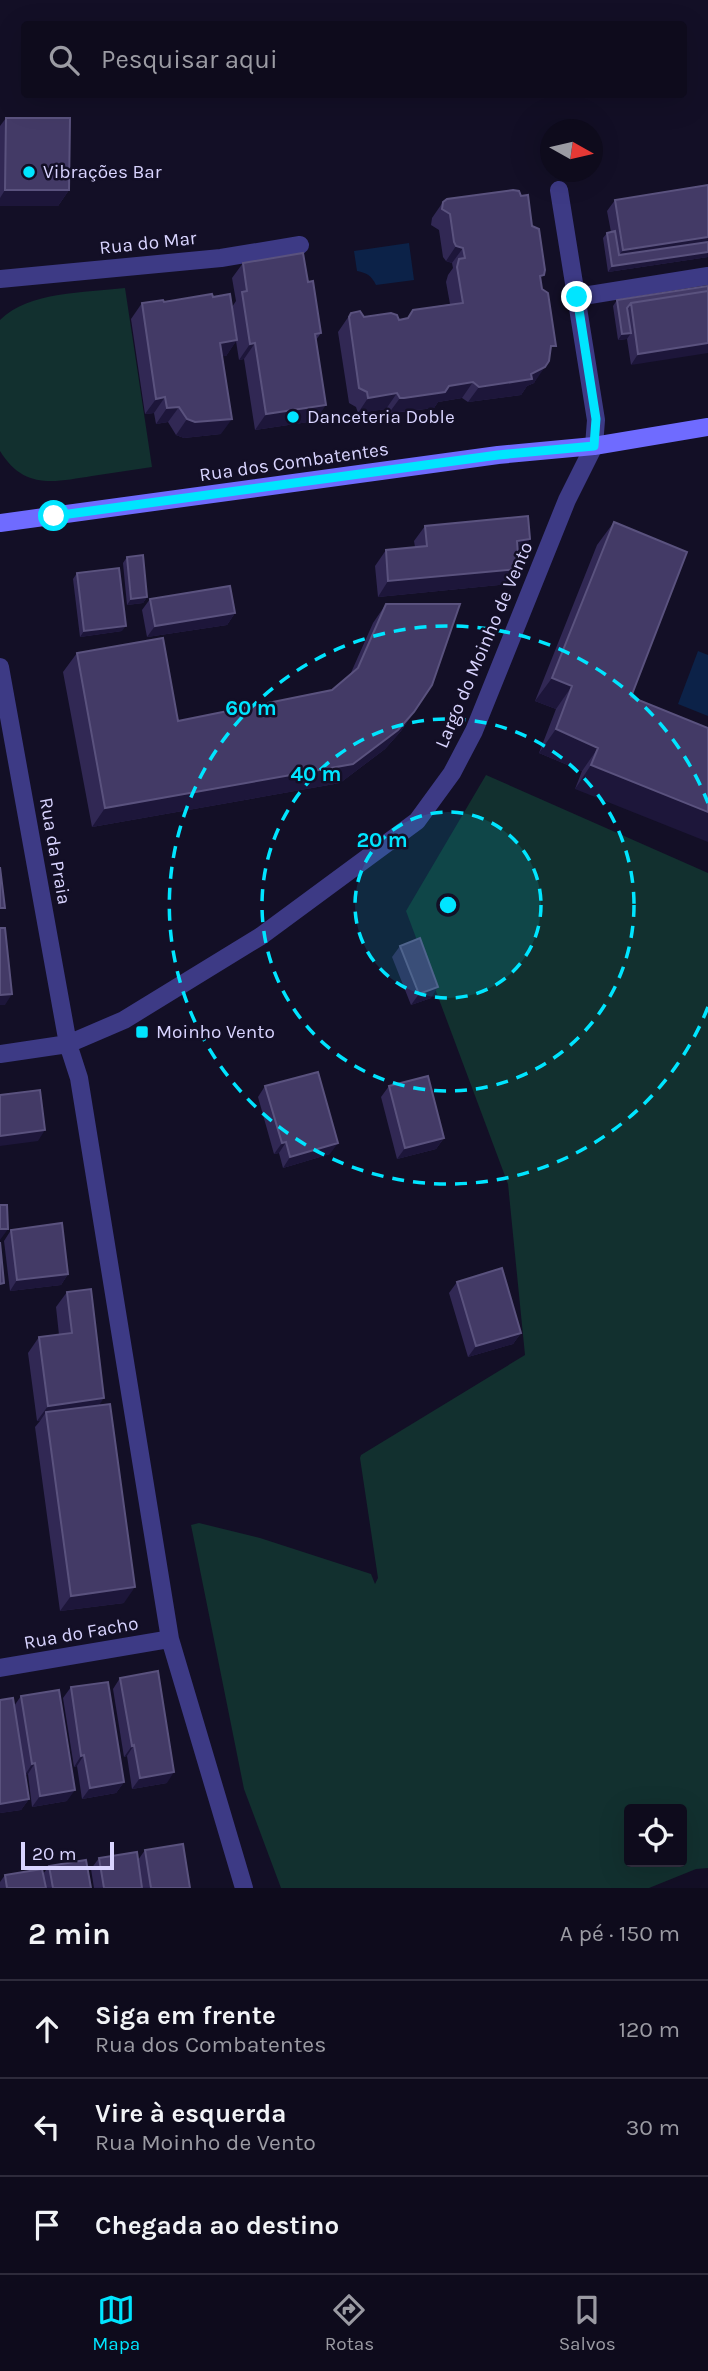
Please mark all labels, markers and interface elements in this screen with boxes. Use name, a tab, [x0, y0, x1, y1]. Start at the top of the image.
search box	[21, 21, 687, 98]
icon: search	[45, 41, 83, 79]
text: Pesquisar aqui	[101, 44, 278, 75]
north arrow	[540, 119, 603, 182]
place label: Vibrações Bar	[43, 161, 162, 183]
marker: Vibrações Bar	[21, 164, 37, 180]
street label: Rua do Mar	[98, 227, 198, 259]
route end	[561, 281, 592, 312]
place label: Danceteria Doble	[307, 406, 455, 428]
marker: Danceteria Doble	[285, 409, 301, 425]
street label: Rua dos Combatentes	[198, 438, 390, 486]
route start	[38, 500, 69, 531]
street label: Largo do Moinho de Vento	[431, 539, 537, 751]
text: 60 m	[225, 696, 277, 720]
text: 40 m	[290, 762, 342, 786]
street label: Rua da Praia	[35, 796, 75, 906]
text: 20 m	[356, 828, 408, 852]
centre of rings	[436, 893, 460, 917]
place label: Moinho Vento	[156, 1021, 275, 1043]
marker: Moinho Vento	[134, 1024, 150, 1040]
street label: Rua do Facho	[22, 1612, 140, 1654]
map controls	[624, 1804, 687, 1867]
button: locate	[624, 1804, 687, 1867]
scale bar	[21, 1839, 114, 1871]
text: 20 m	[32, 1843, 77, 1865]
text: 2 min	[28, 1916, 111, 1952]
text: A pé · 150 m	[560, 1920, 680, 1947]
text: Siga em frente	[95, 2000, 276, 2031]
icon: ahead	[28, 2010, 66, 2048]
text: 120 m	[618, 2016, 680, 2043]
text: Rua dos Combatentes	[95, 2031, 326, 2058]
text: Vire à esquerda	[95, 2098, 286, 2129]
icon: left	[28, 2108, 66, 2146]
text: 30 m	[626, 2114, 680, 2141]
text: Rua Moinho de Vento	[95, 2129, 316, 2156]
icon: arrive	[28, 2206, 66, 2244]
text: Chegada ao destino	[95, 2210, 339, 2241]
tab: Mapa	[92, 2291, 140, 2355]
tab: Rotas	[325, 2291, 374, 2355]
tab: Salvos	[559, 2291, 616, 2355]

